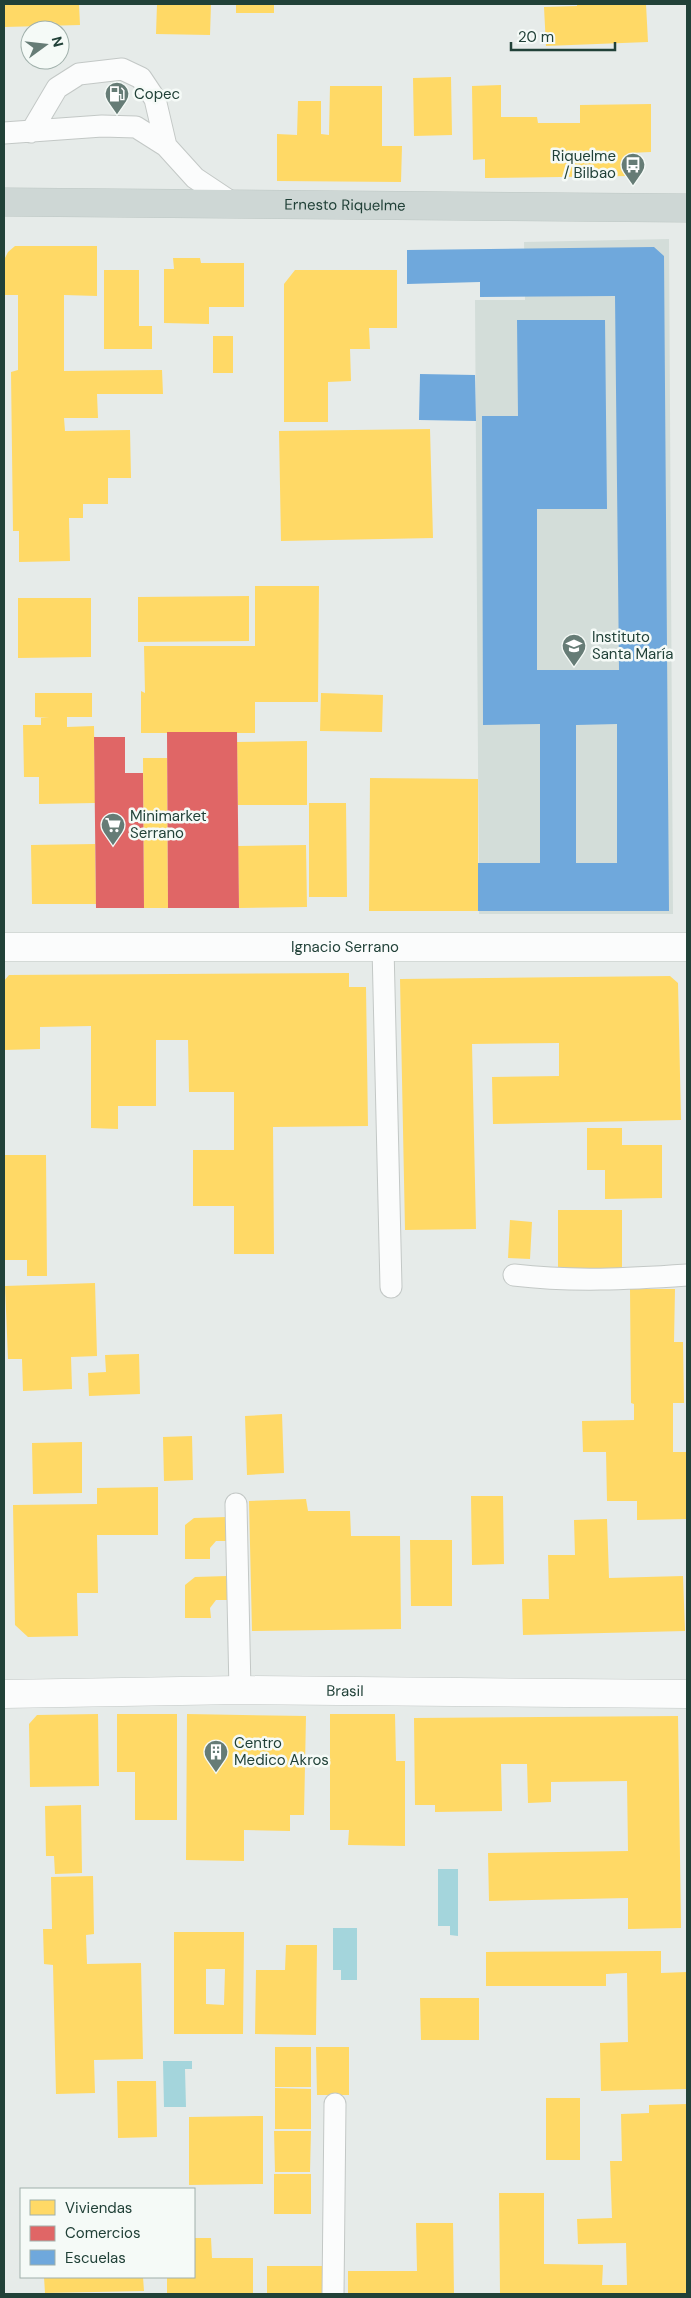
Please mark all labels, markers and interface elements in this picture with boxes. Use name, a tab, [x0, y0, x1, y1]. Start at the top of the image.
north arrow	[20, 20, 70, 70]
scale bar	[511, 20, 615, 52]
text: 20 m	[518, 27, 554, 47]
text: N	[48, 34, 68, 49]
fuel station icon: Copec	[104, 81, 130, 115]
place label: Copec	[134, 84, 180, 104]
place label: Riquelme / Bilbao	[552, 146, 616, 183]
bus stop icon: Riquelme / Bilbao	[620, 152, 646, 186]
street label: Ernesto Riquelme	[284, 194, 406, 216]
place label: Instituto Santa María	[592, 627, 673, 664]
school or university icon: Instituto Santa María	[561, 633, 587, 667]
place label: Minimarket Serrano	[130, 806, 207, 843]
supermarket icon: Minimarket Serrano	[100, 812, 126, 846]
street label: Ignacio Serrano	[291, 937, 399, 957]
street label: Brasil	[326, 1681, 364, 1701]
place label: Centro Medico Akros	[234, 1733, 329, 1770]
building icon: Centro Medico Akros	[203, 1739, 229, 1773]
legend	[20, 2188, 195, 2278]
text: Viviendas	[65, 2198, 132, 2218]
text: Comercios	[65, 2223, 140, 2243]
text: Escuelas	[65, 2248, 126, 2268]

